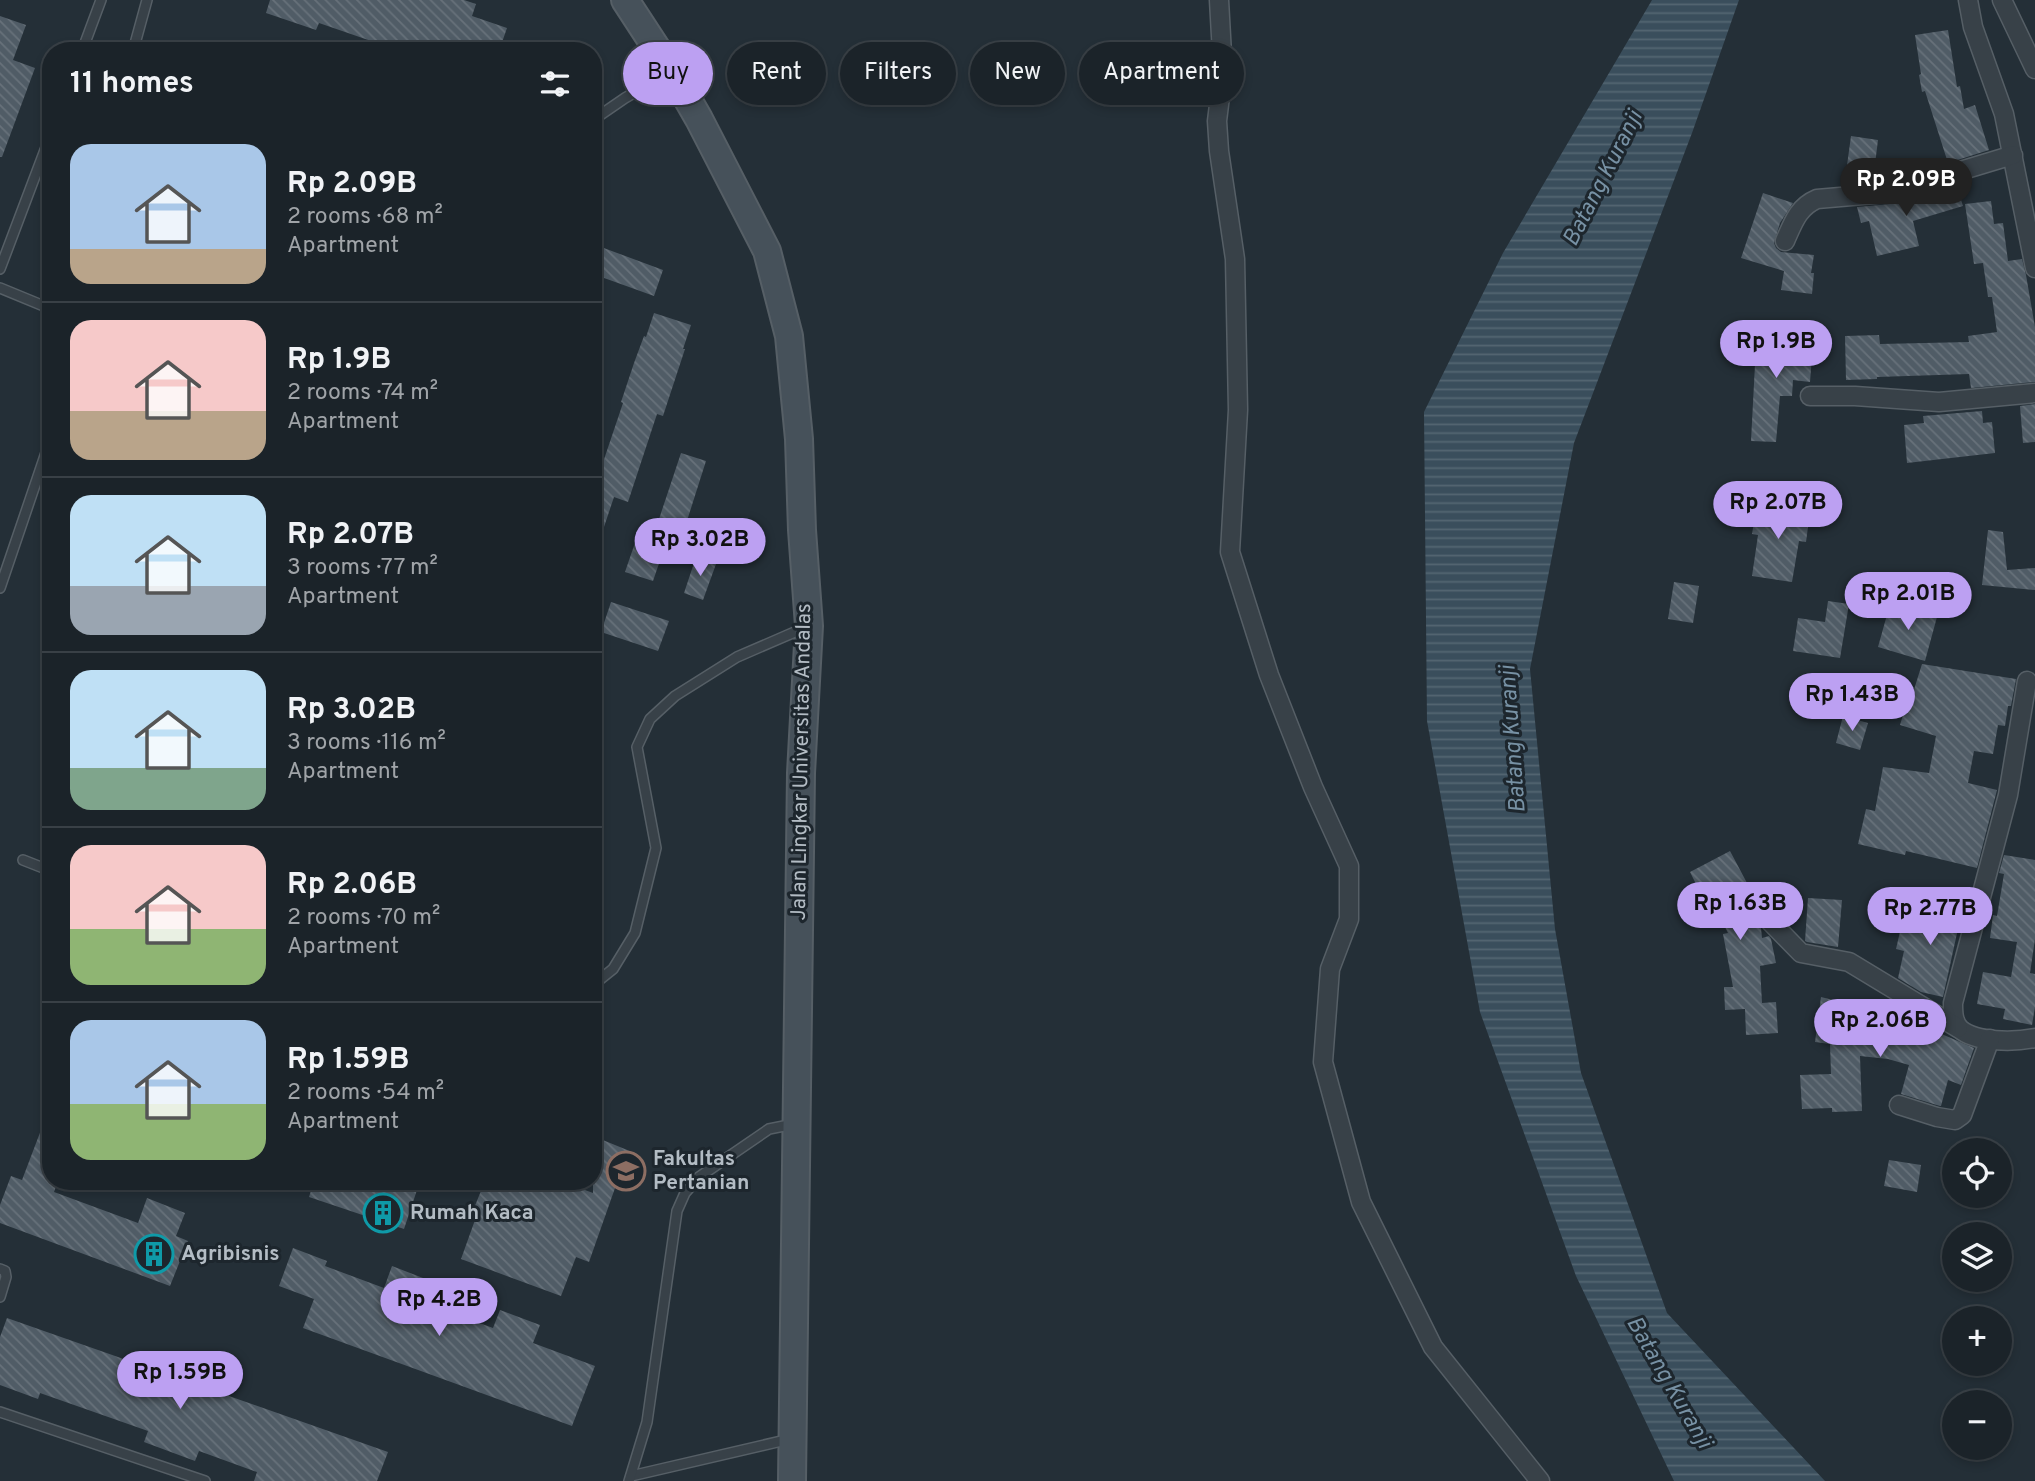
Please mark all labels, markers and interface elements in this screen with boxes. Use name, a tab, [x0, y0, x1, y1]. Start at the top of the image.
chip: Buy	[623, 42, 713, 105]
chip: Rent	[727, 42, 826, 105]
chip: Filters	[840, 42, 956, 105]
chip: New	[970, 42, 1065, 105]
chip: Apartment	[1079, 42, 1244, 105]
icon: filters	[536, 65, 574, 103]
text: 11 homes	[70, 66, 194, 103]
water label: Batang Kuranji	[1557, 105, 1651, 252]
pin: Rp 2.09B	[1834, 158, 1978, 218]
text: Rp 2.09B	[287, 166, 417, 203]
text: Rp 2.09B	[1856, 166, 1956, 195]
icon: home	[126, 172, 210, 256]
text: 2 rooms · 68 m²	[287, 203, 443, 232]
text: Apartment	[287, 232, 399, 261]
pin: Rp 1.9B	[1711, 320, 1841, 380]
text: Rp 1.9B	[1736, 328, 1816, 357]
text: Rp 1.9B	[287, 342, 391, 379]
icon: home	[126, 348, 210, 432]
text: 2 rooms · 74 m²	[287, 379, 438, 408]
text: Apartment	[287, 408, 399, 437]
pin: Rp 2.07B	[1706, 482, 1850, 541]
text: Rp 2.07B	[1729, 489, 1827, 518]
text: Rp 2.07B	[287, 517, 414, 554]
pin: Rp 3.02B	[628, 518, 772, 578]
icon: home	[126, 523, 210, 607]
text: Rp 3.02B	[651, 526, 749, 555]
text: 3 rooms · 77 m²	[287, 554, 438, 583]
pin: Rp 2.01B	[1836, 572, 1980, 632]
text: Rp 2.01B	[1861, 580, 1955, 609]
text: Apartment	[287, 583, 399, 612]
street label: Jalan Lingkar Universitas Andalas	[786, 603, 818, 921]
water label: Batang Kuranji	[1494, 663, 1534, 814]
pin: Rp 1.43B	[1780, 674, 1924, 733]
text: Rp 1.43B	[1805, 681, 1899, 710]
text: Rp 3.02B	[287, 692, 416, 729]
icon: home	[126, 698, 210, 782]
text: 3 rooms · 116 m²	[287, 729, 446, 758]
text: Apartment	[287, 758, 399, 787]
text: Rp 2.06B	[287, 867, 417, 904]
icon: home	[126, 873, 210, 957]
pin: Rp 1.63B	[1668, 883, 1812, 942]
pin: Rp 2.77B	[1858, 888, 2002, 947]
text: Rp 1.63B	[1693, 890, 1787, 919]
text: Rp 2.77B	[1883, 895, 1977, 924]
text: 2 rooms · 70 m²	[287, 904, 440, 933]
text: Apartment	[287, 933, 399, 962]
pin: Rp 2.06B	[1808, 1000, 1952, 1059]
text: Rp 2.06B	[1830, 1007, 1930, 1036]
text: Rp 1.59B	[287, 1042, 409, 1079]
icon: home	[126, 1048, 210, 1132]
text: 2 rooms · 54 m²	[287, 1079, 444, 1108]
text: Apartment	[287, 1108, 399, 1137]
map controls	[1942, 1138, 2012, 1460]
button: locate	[1942, 1138, 2012, 1208]
place label: Fakultas Pertanian	[653, 1146, 749, 1197]
school or university icon: Fakultas Pertanian	[605, 1150, 647, 1192]
building icon: Rumah Kaca	[362, 1192, 404, 1234]
place label: Rumah Kaca	[410, 1200, 533, 1227]
button: layers	[1942, 1222, 2012, 1292]
building icon: Agribisnis	[133, 1233, 175, 1275]
place label: Agribisnis	[181, 1241, 280, 1268]
pin: Rp 4.2B	[374, 1278, 504, 1338]
text: Rp 4.2B	[396, 1286, 482, 1315]
button: +	[1942, 1306, 2012, 1376]
water label: Batang Kuranji	[1618, 1312, 1718, 1456]
pin: Rp 1.59B	[108, 1352, 252, 1411]
text: Rp 1.59B	[133, 1359, 227, 1388]
button: −	[1942, 1390, 2012, 1460]

